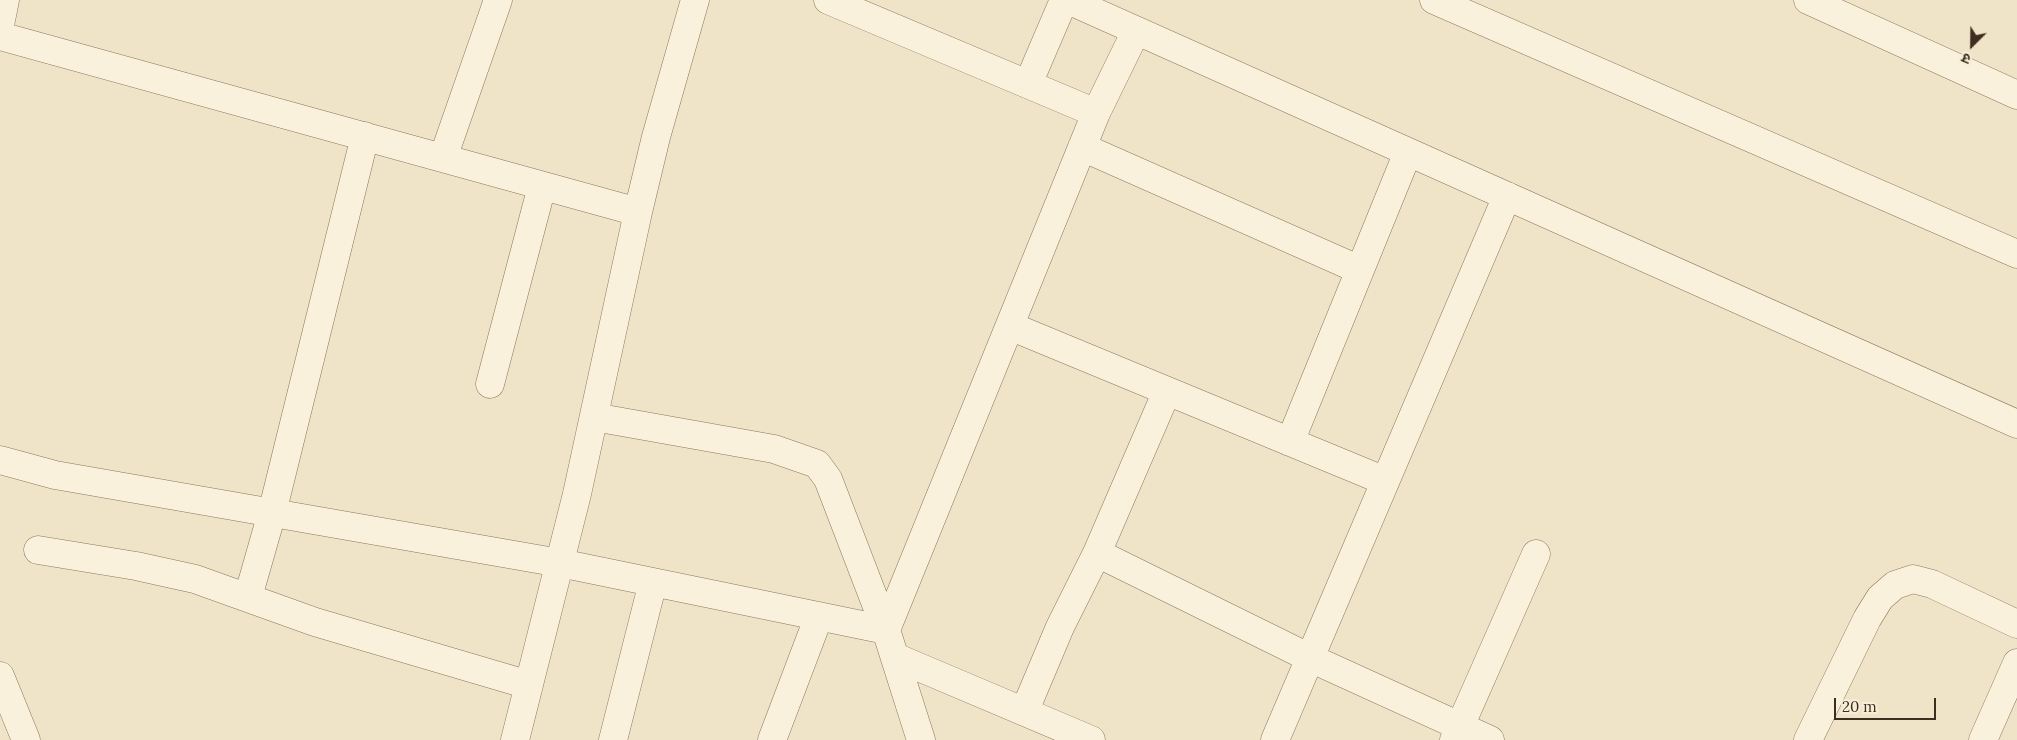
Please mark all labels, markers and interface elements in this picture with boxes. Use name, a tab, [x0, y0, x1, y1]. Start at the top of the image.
north arrow	[1947, 20, 1997, 70]
text: उ	[1959, 49, 1973, 69]
scale bar	[1837, 688, 1940, 720]
text: 20 m	[1842, 697, 1877, 716]

